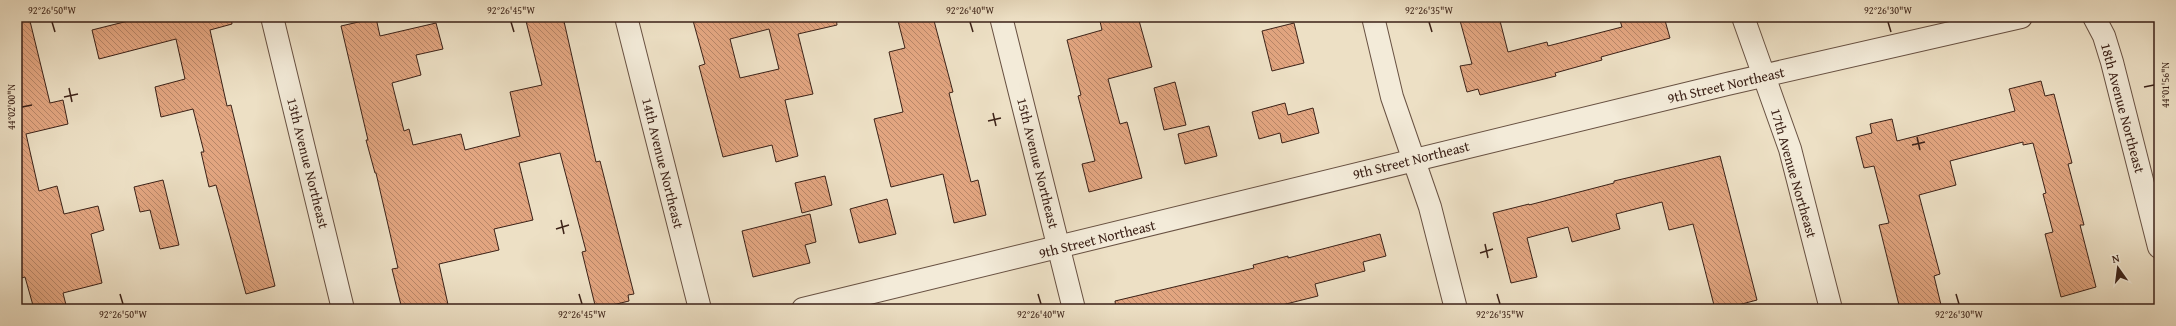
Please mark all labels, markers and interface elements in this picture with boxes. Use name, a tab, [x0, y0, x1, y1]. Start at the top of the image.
text: 92°26'50"W	[28, 3, 76, 18]
text: 92°26'45"W	[487, 3, 535, 18]
text: 92°26'40"W	[946, 3, 994, 18]
text: 92°26'35"W	[1405, 3, 1453, 18]
text: 92°26'30"W	[1864, 3, 1912, 18]
street label: 18th Avenue Northeast	[2096, 41, 2150, 175]
street label: 9th Street Northeast	[1665, 62, 1787, 108]
text: 44°01'56"N	[2158, 62, 2173, 108]
text: 44°02'00"N	[4, 84, 19, 130]
street label: 13th Avenue Northeast	[282, 96, 334, 230]
street label: 14th Avenue Northeast	[637, 96, 689, 230]
street label: 15th Avenue Northeast	[1012, 96, 1064, 230]
street label: 17th Avenue Northeast	[1766, 106, 1822, 240]
street label: 9th Street Northeast	[1351, 136, 1472, 184]
street label: 9th Street Northeast	[1037, 215, 1158, 263]
north arrow	[2098, 248, 2138, 288]
text: N	[2110, 249, 2122, 267]
text: 92°26'50"W	[99, 307, 147, 322]
text: 92°26'45"W	[558, 307, 606, 322]
text: 92°26'40"W	[1017, 307, 1065, 322]
text: 92°26'35"W	[1476, 307, 1524, 322]
text: 92°26'30"W	[1935, 307, 1983, 322]

